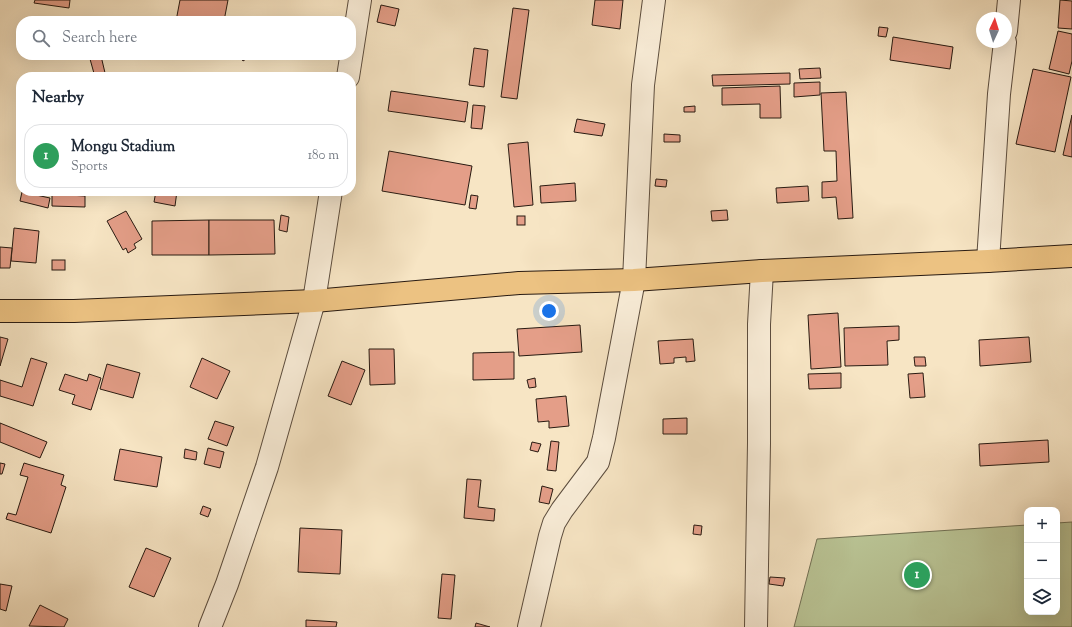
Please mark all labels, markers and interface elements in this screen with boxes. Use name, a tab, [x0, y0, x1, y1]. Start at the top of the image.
north arrow	[976, 12, 1012, 48]
search box	[16, 16, 356, 60]
icon: search	[30, 27, 52, 49]
text: Search here	[62, 28, 137, 49]
text: Nearby	[32, 86, 84, 110]
text: Mongu Stadium	[71, 137, 175, 158]
text: 1	[44, 147, 48, 165]
text: 180 m	[308, 147, 339, 165]
text: Sports	[71, 158, 108, 176]
your location	[539, 301, 559, 321]
map controls	[1024, 507, 1060, 615]
button: +	[1024, 507, 1060, 543]
button: −	[1024, 543, 1060, 579]
pin: 1	[904, 560, 930, 590]
button: layers	[1024, 579, 1060, 615]

